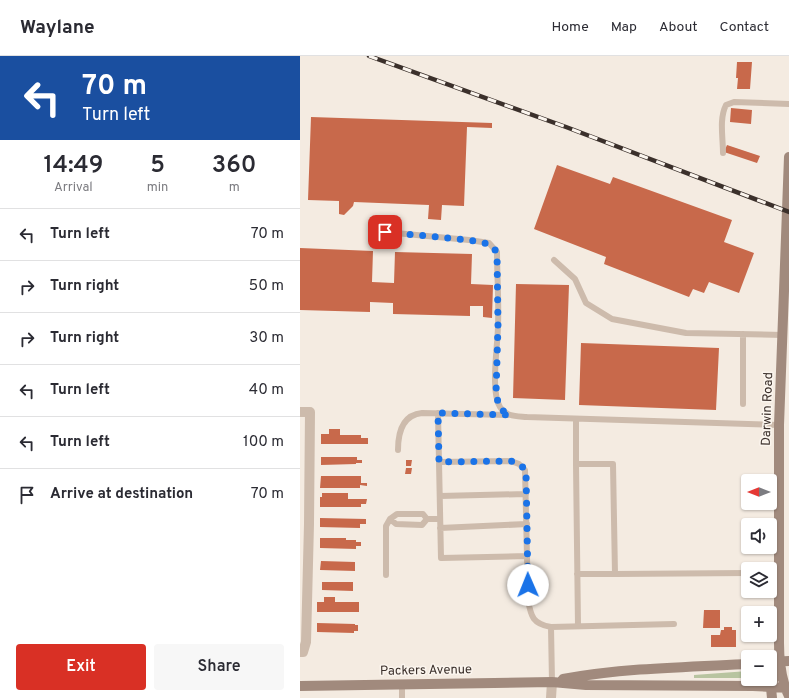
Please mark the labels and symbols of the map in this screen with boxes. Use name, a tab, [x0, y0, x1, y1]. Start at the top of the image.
pin	[368, 215, 402, 249]
street label: Darwin Road	[759, 372, 777, 446]
north arrow	[741, 474, 777, 510]
position arrow	[507, 564, 549, 606]
street label: Packers Avenue	[380, 662, 472, 680]

